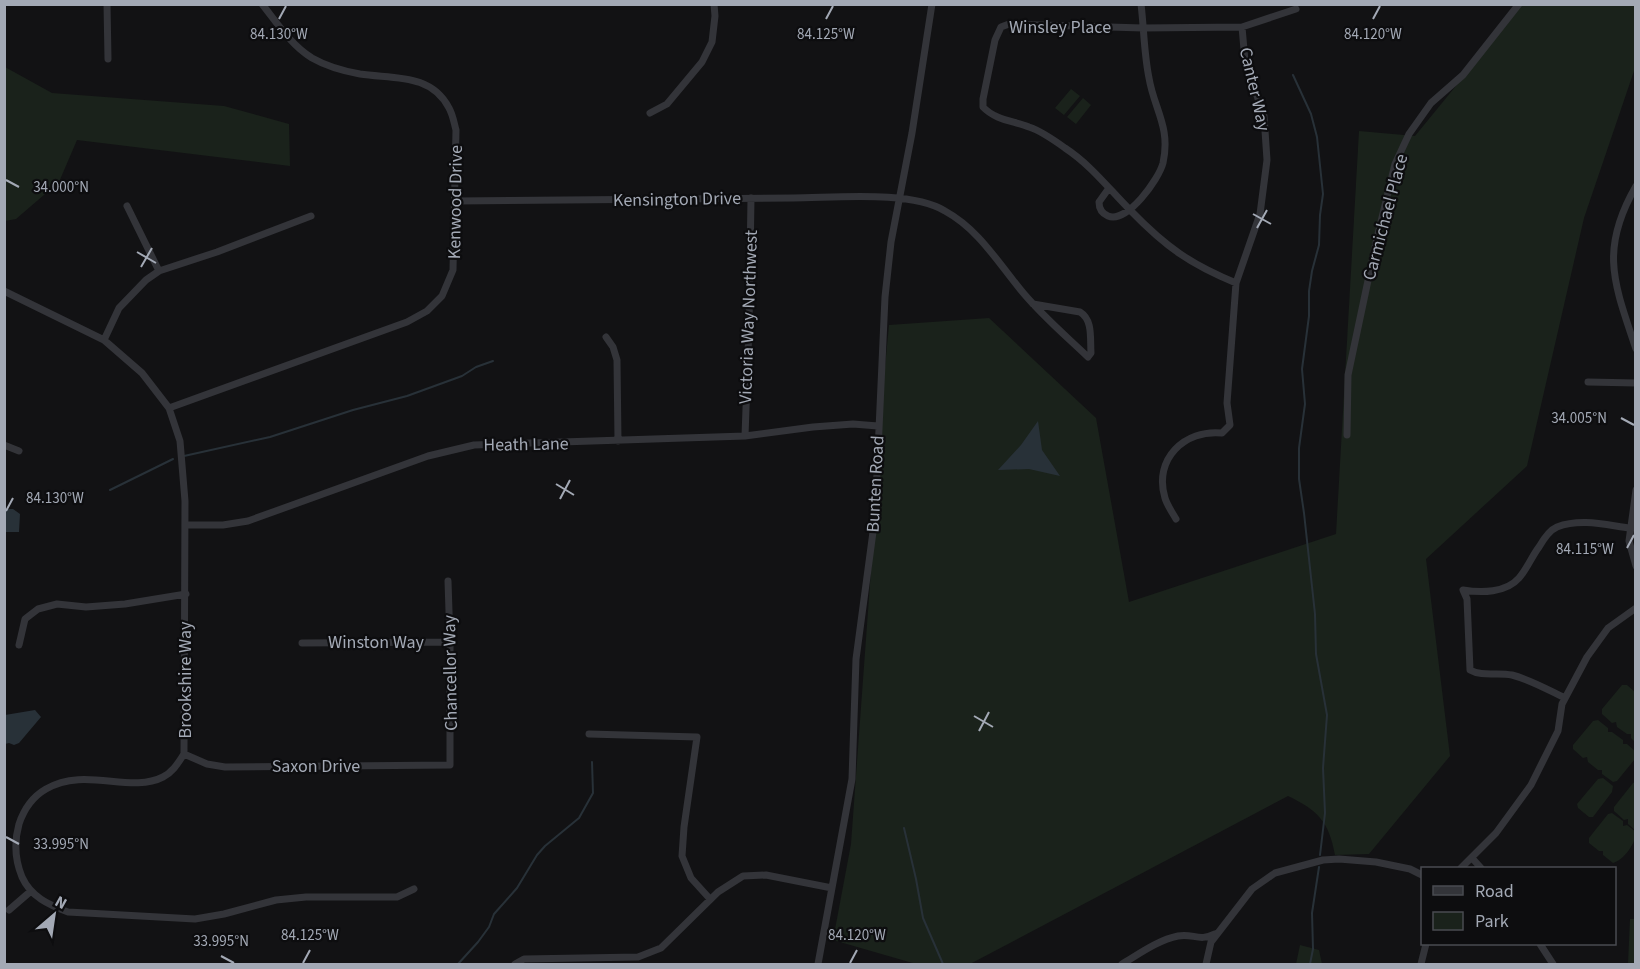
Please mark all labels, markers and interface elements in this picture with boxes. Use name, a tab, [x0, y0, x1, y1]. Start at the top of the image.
street label: Winsley Place	[1009, 15, 1111, 40]
text: 84.130°W	[250, 24, 308, 45]
text: 84.125°W	[797, 24, 855, 45]
text: 84.120°W	[1344, 24, 1402, 45]
street label: Canter Way	[1233, 45, 1276, 134]
street label: Kenwood Drive	[442, 145, 469, 259]
street label: Carmichael Place	[1357, 151, 1414, 283]
text: 34.000°N	[33, 177, 89, 198]
street label: Kensington Drive	[613, 186, 741, 213]
street label: Victoria Way Northwest	[733, 230, 764, 405]
text: 34.005°N	[1551, 408, 1607, 429]
street label: Heath Lane	[483, 431, 569, 458]
street label: Bunten Road	[860, 435, 891, 533]
text: 84.130°W	[26, 488, 84, 509]
text: 84.115°W	[1556, 539, 1614, 560]
street label: Chancellor Way	[437, 614, 464, 731]
street label: Brookshire Way	[173, 621, 198, 738]
street label: Winston Way	[328, 630, 425, 655]
street label: Saxon Drive	[272, 754, 360, 779]
text: 33.995°N	[33, 834, 89, 855]
legend	[1421, 867, 1616, 945]
text: Road	[1475, 879, 1514, 904]
north arrow	[24, 885, 84, 945]
text: N	[51, 891, 71, 915]
text: Park	[1475, 909, 1509, 934]
text: 84.125°W	[281, 925, 339, 946]
text: 84.120°W	[828, 925, 886, 946]
text: 33.995°N	[193, 931, 249, 952]

